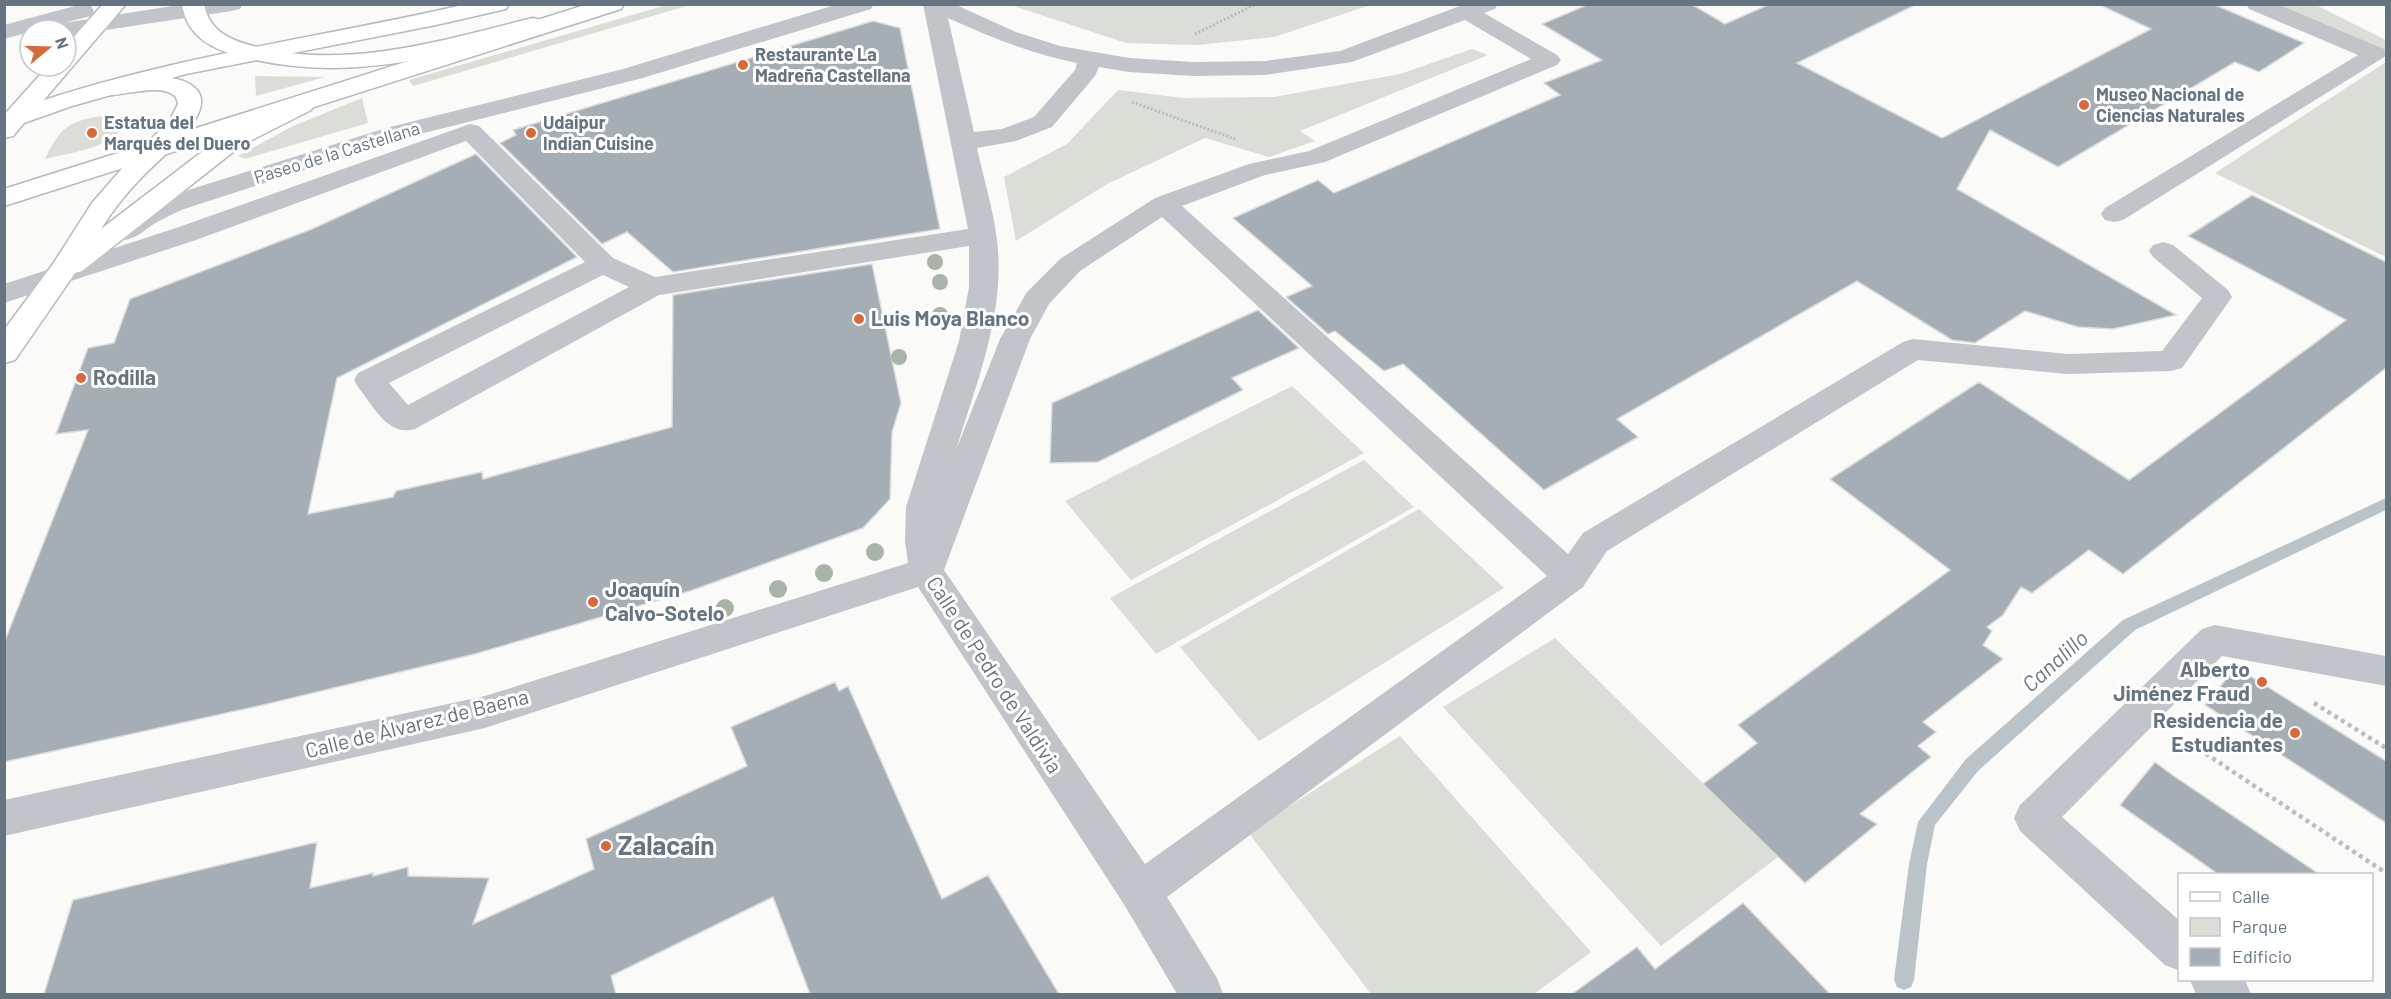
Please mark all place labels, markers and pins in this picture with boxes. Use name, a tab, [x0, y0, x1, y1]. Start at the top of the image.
place label: Restaurante La Madreña Castellana	[755, 43, 911, 86]
marker: Restaurante La Madreña Castellana	[736, 58, 750, 72]
place label: Museo Nacional de Ciencias Naturales	[2096, 83, 2245, 126]
marker: Museo Nacional de Ciencias Naturales	[2077, 98, 2091, 112]
place label: Estatua del Marqués del Duero	[104, 111, 251, 154]
place label: Udaipur Indian Cuisine	[543, 111, 654, 154]
marker: Estatua del Marqués del Duero	[85, 126, 99, 140]
marker: Udaipur Indian Cuisine	[524, 126, 538, 140]
place label: Luis Moya Blanco	[871, 305, 1030, 330]
marker: Luis Moya Blanco	[852, 312, 866, 326]
place label: Rodilla	[93, 364, 156, 389]
marker: Rodilla	[74, 371, 88, 385]
place label: Joaquín Calvo-Sotelo	[605, 576, 724, 625]
marker: Joaquín Calvo-Sotelo	[586, 595, 600, 609]
place label: Alberto Jiménez Fraud	[2113, 656, 2250, 705]
marker: Alberto Jiménez Fraud	[2255, 675, 2269, 689]
place label: Residencia de Estudiantes	[2153, 707, 2283, 756]
marker: Residencia de Estudiantes	[2288, 726, 2302, 740]
place label: Zalacaín	[618, 829, 714, 860]
marker: Zalacaín	[599, 839, 613, 853]

